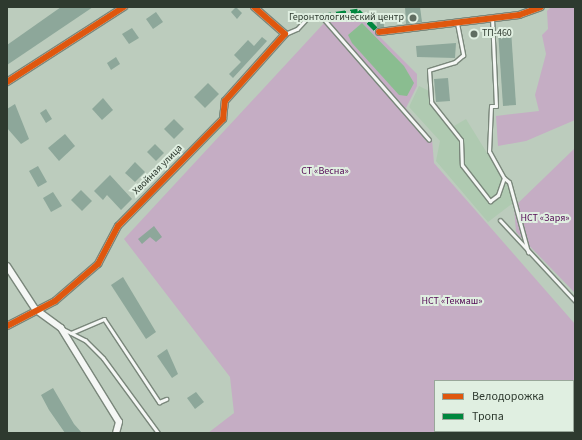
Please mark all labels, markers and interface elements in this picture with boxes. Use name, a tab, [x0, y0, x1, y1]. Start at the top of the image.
place label: Геронтологический центр	[289, 12, 404, 24]
marker: Геронтологический центр	[407, 12, 419, 24]
place label: ТП-460	[482, 28, 512, 40]
marker: ТП-460	[469, 29, 479, 39]
street label: Хвойная улица	[131, 143, 185, 197]
park label: СТ «Весна»	[301, 166, 349, 178]
park label: НСТ «Заря»	[520, 213, 570, 225]
park label: НСТ «Текмаш»	[421, 296, 483, 308]
legend	[434, 380, 574, 432]
text: Велодорожка	[472, 388, 544, 405]
text: Тропа	[472, 408, 504, 425]

